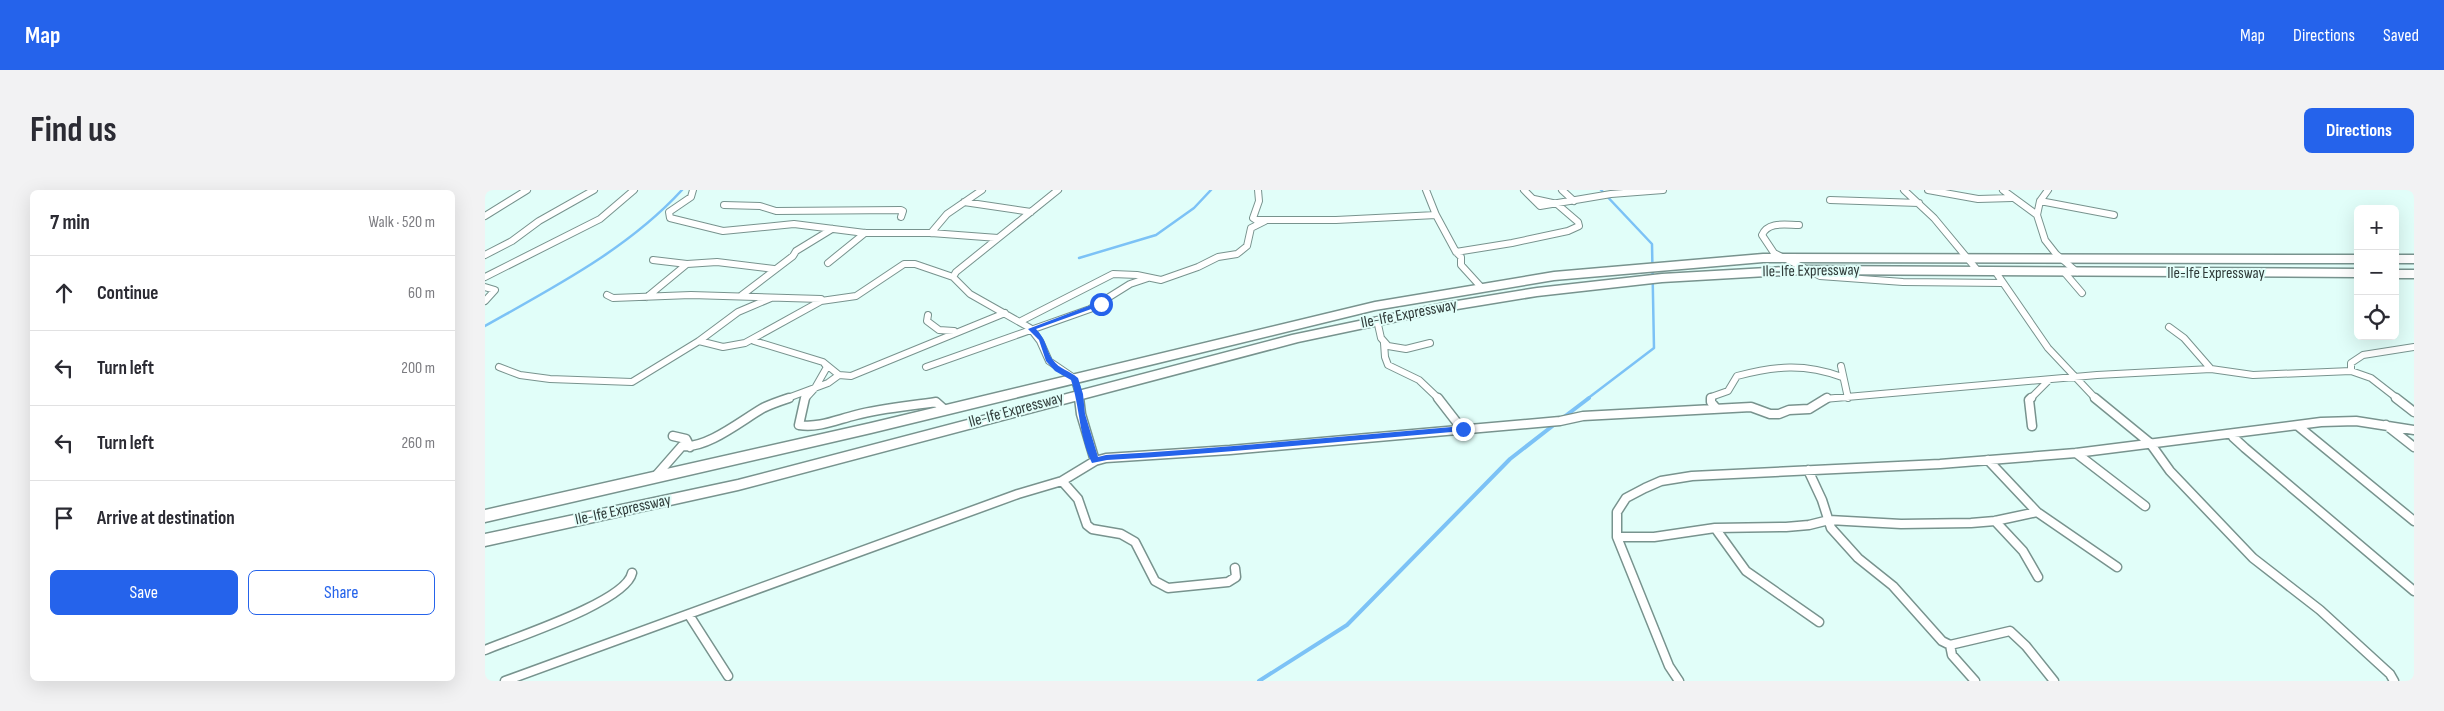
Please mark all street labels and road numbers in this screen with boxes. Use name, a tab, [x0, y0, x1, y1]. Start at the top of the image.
street label: Ile-Ife Expressway	[1762, 261, 1860, 281]
street label: Ile-Ife Expressway	[2167, 264, 2265, 283]
street label: Ile-Ife Expressway	[1359, 295, 1459, 333]
street label: Ile-Ife Expressway	[967, 388, 1065, 432]
street label: Ile-Ife Expressway	[573, 491, 673, 529]

